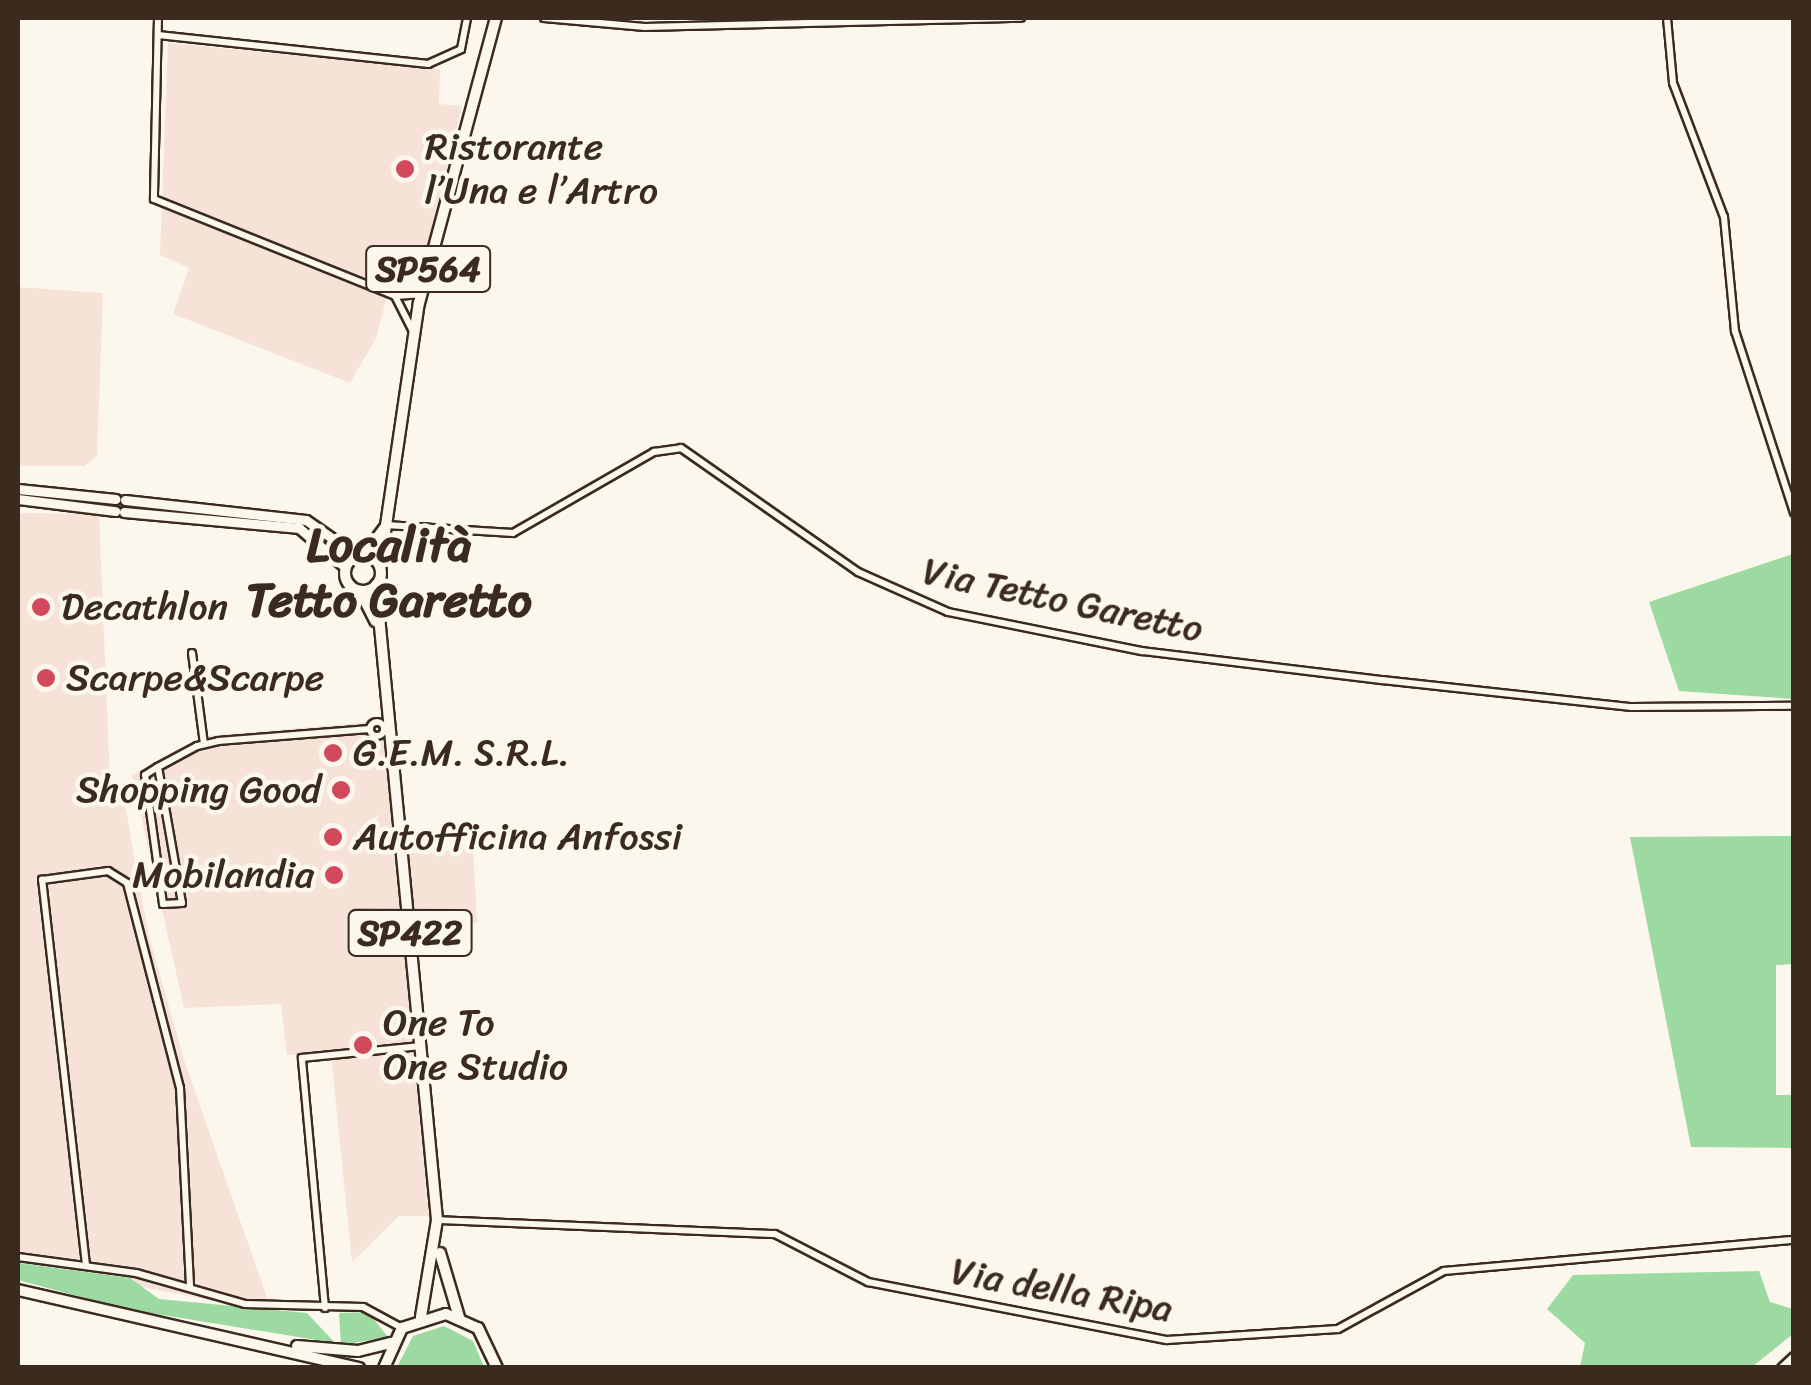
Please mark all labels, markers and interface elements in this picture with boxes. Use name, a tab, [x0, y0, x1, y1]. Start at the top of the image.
place label: Ristorante l’Una e l’Artro	[425, 124, 657, 213]
marker: Ristorante l’Una e l’Artro	[394, 158, 416, 180]
road number: SP564	[363, 239, 493, 299]
district label: Località Tetto Garetto	[246, 515, 532, 628]
street label: Via Tetto Garetto	[917, 548, 1209, 652]
place label: Decathlon	[61, 584, 228, 630]
marker: Decathlon	[30, 596, 52, 618]
place label: Scarpe&Scarpe	[66, 655, 324, 701]
marker: Scarpe&Scarpe	[35, 667, 57, 689]
place label: G.E.M. S.R.L.	[353, 730, 573, 776]
marker: G.E.M. S.R.L.	[322, 742, 344, 764]
place label: Shopping Good	[75, 767, 321, 813]
marker: Shopping Good	[330, 779, 352, 801]
place label: Autofficina Anfossi	[353, 814, 682, 860]
marker: Autofficina Anfossi	[322, 826, 344, 848]
place label: Mobilandia	[132, 852, 314, 898]
marker: Mobilandia	[323, 864, 345, 886]
road number: SP422	[348, 903, 472, 963]
place label: One To One Studio	[383, 1000, 568, 1090]
marker: One To One Studio	[352, 1034, 374, 1056]
street label: Via della Ripa	[947, 1248, 1177, 1332]

